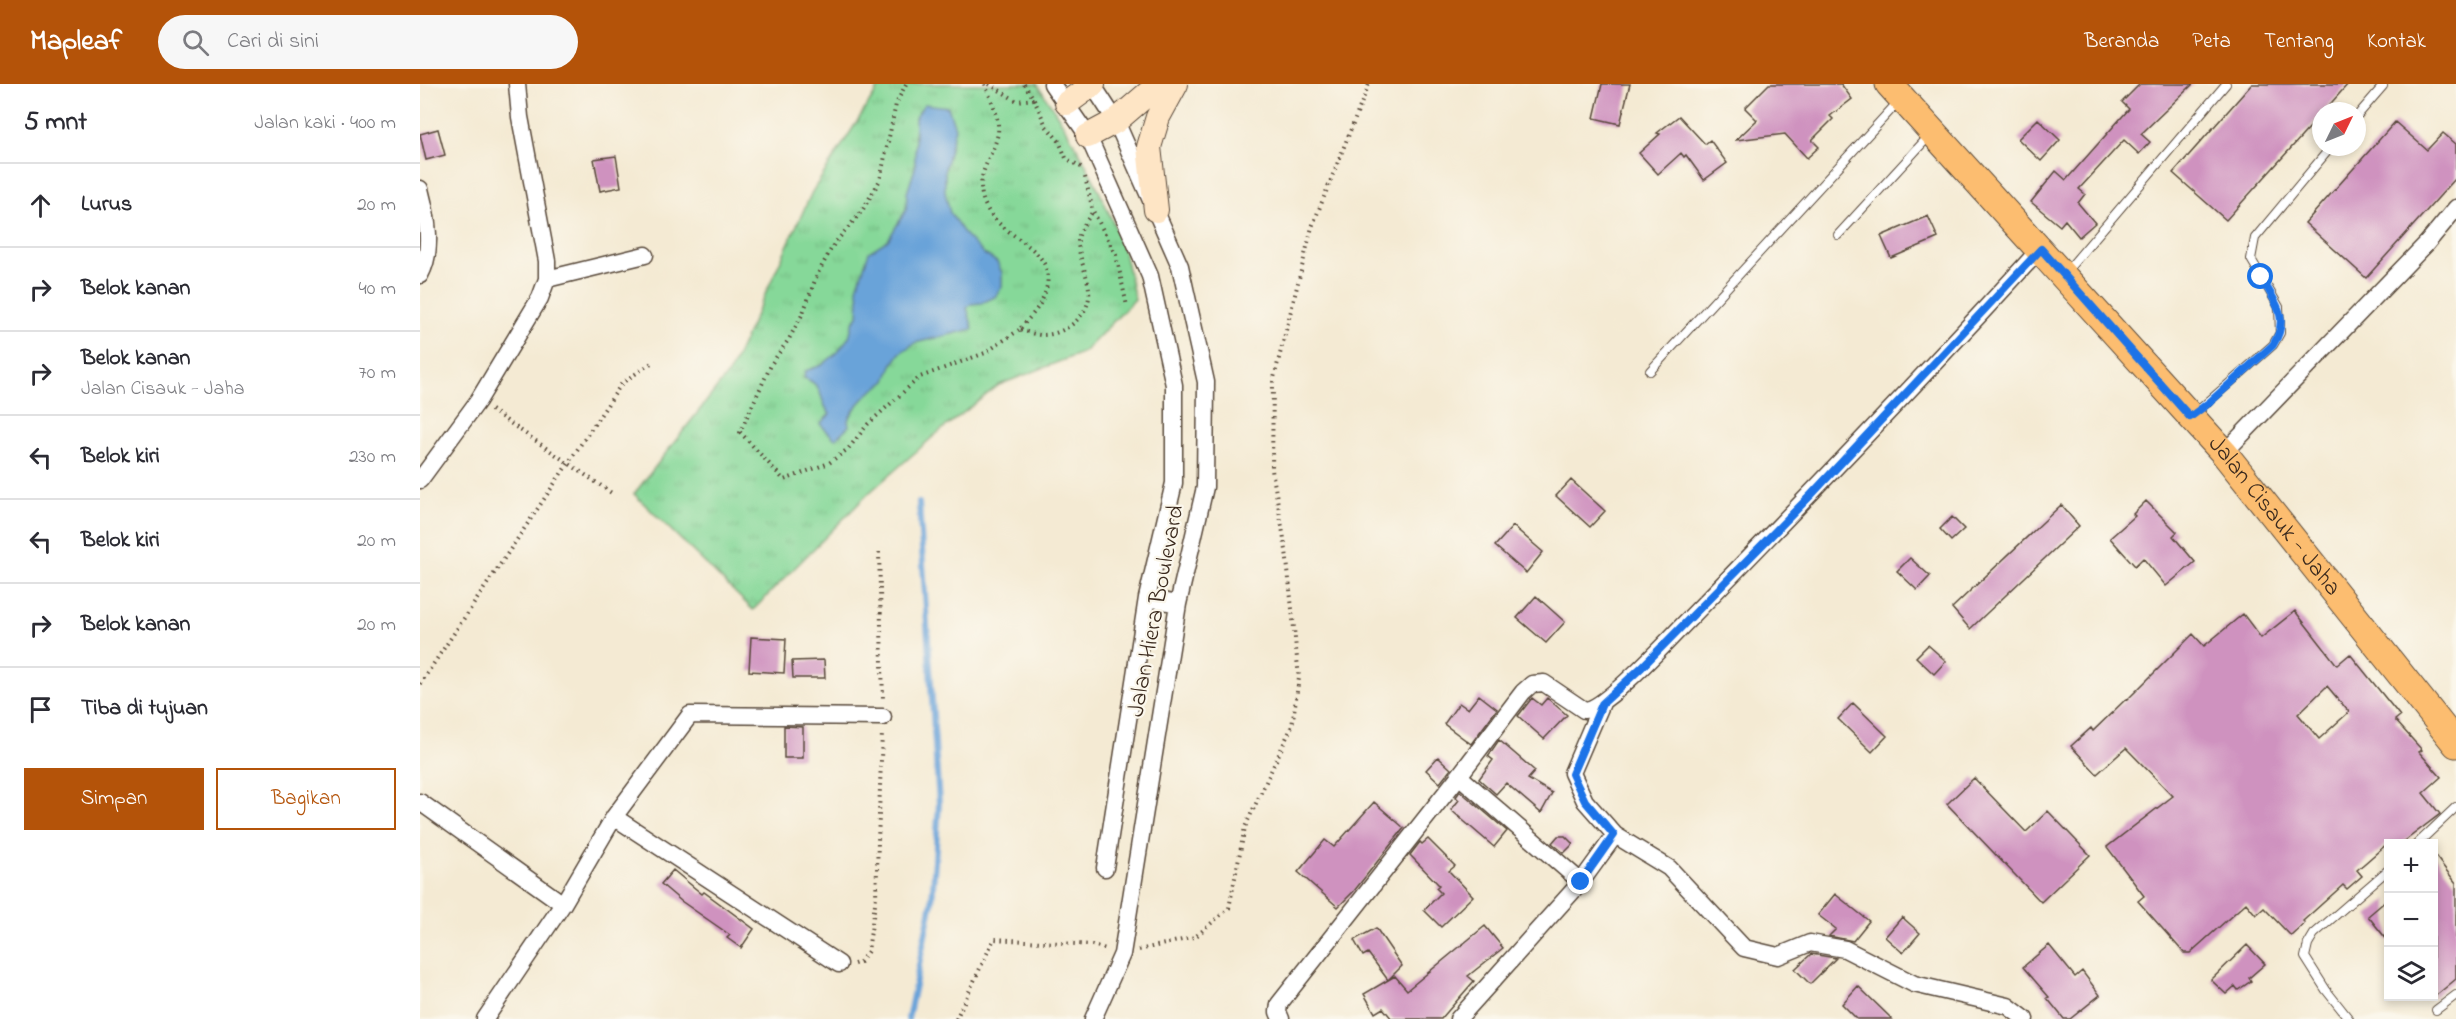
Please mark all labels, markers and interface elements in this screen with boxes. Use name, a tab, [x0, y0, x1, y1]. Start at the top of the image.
search box	[158, 15, 578, 69]
text: Mapleaf	[30, 22, 122, 63]
icon: search	[179, 26, 212, 59]
text: Cari di sini	[227, 26, 319, 58]
text: Beranda	[2084, 27, 2159, 57]
text: Peta	[2192, 27, 2231, 57]
text: Tentang	[2264, 27, 2334, 57]
text: Kontak	[2367, 27, 2426, 57]
north arrow	[2312, 102, 2366, 156]
text: 5 mnt	[24, 104, 87, 142]
text: Jalan kaki · 400 m	[254, 109, 396, 138]
icon: ahead	[24, 189, 57, 222]
text: Lurus	[81, 189, 132, 221]
text: 20 m	[357, 191, 396, 220]
route start	[2247, 263, 2273, 289]
icon: right	[24, 273, 57, 306]
text: Belok kanan	[81, 273, 190, 305]
text: 40 m	[359, 275, 396, 304]
text: Belok kanan	[81, 343, 190, 375]
icon: right	[24, 357, 57, 390]
text: 70 m	[359, 359, 396, 388]
text: Jalan Cisauk - Jaha	[81, 375, 245, 404]
street label: Jalan Cisauk - Jaha	[2199, 428, 2349, 604]
icon: left	[24, 441, 57, 474]
text: Belok kiri	[81, 441, 160, 473]
text: 230 m	[349, 443, 396, 472]
street label: Jalan Hiera Boulevard	[1119, 502, 1195, 720]
icon: left	[24, 525, 57, 558]
text: Belok kiri	[81, 525, 160, 557]
text: 20 m	[357, 527, 396, 556]
icon: right	[24, 609, 57, 642]
text: Belok kanan	[81, 609, 190, 641]
text: 20 m	[357, 611, 396, 640]
icon: arrive	[24, 693, 57, 726]
text: Tiba di tujuan	[81, 693, 208, 725]
button: Simpan	[24, 768, 204, 830]
button: Bagikan	[216, 768, 396, 830]
map controls	[2384, 839, 2438, 1001]
button: +	[2384, 839, 2438, 893]
route end	[1567, 868, 1593, 894]
button: −	[2384, 893, 2438, 947]
button: layers	[2384, 947, 2438, 1001]

